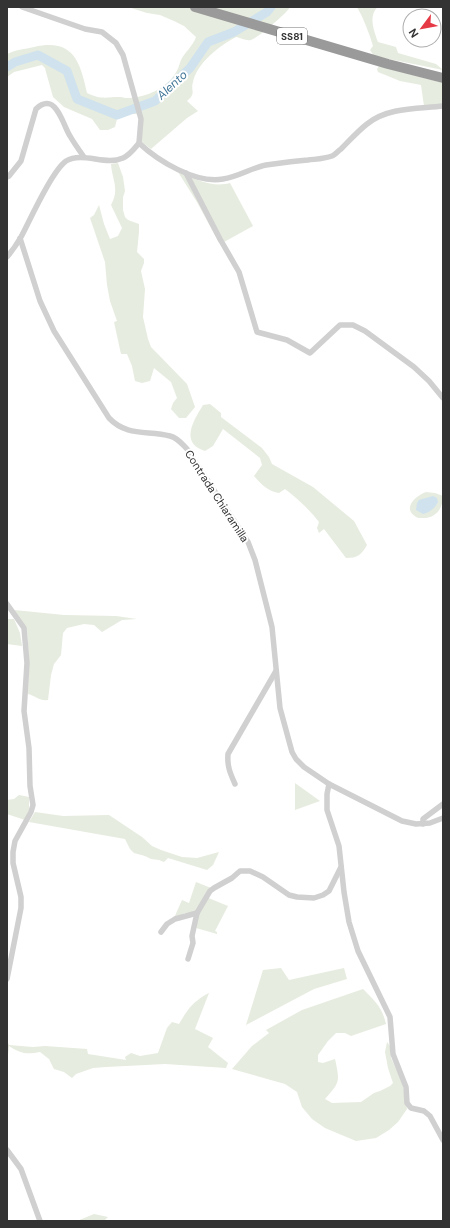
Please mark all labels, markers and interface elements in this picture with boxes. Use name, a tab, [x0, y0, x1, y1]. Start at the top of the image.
north arrow	[402, 8, 442, 48]
text: N	[405, 26, 422, 40]
road number: SS81	[277, 28, 307, 44]
water label: Alento	[153, 67, 191, 104]
street label: Contrada Chiaramilla	[182, 447, 252, 545]

